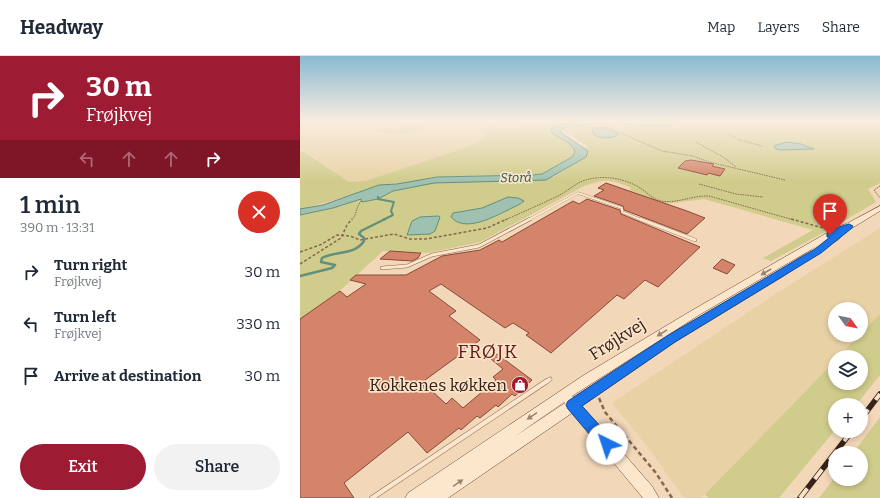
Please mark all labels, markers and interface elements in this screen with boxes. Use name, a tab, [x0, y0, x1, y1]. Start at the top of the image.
text: Headway	[20, 16, 103, 39]
text: Map	[707, 19, 735, 36]
text: Layers	[757, 19, 800, 36]
text: Share	[822, 19, 860, 36]
text: 30 m	[86, 70, 152, 103]
icon: right	[20, 72, 72, 124]
text: Frøjkvej	[86, 104, 152, 126]
icon: left	[76, 148, 98, 170]
icon: ahead	[118, 148, 140, 170]
icon: ahead	[160, 148, 182, 170]
icon: right	[202, 148, 224, 170]
water label: Storå	[500, 170, 532, 185]
text: 1 min	[20, 191, 80, 219]
button: close	[238, 191, 280, 233]
pin	[813, 194, 847, 235]
icon: arrive	[819, 200, 841, 222]
text: 390 m · 13:31	[20, 220, 94, 235]
text: Turn right	[54, 256, 127, 274]
icon: right	[20, 261, 42, 283]
text: 30 m	[245, 263, 280, 281]
one-way arrow	[760, 268, 772, 275]
text: Frøjkvej	[54, 274, 102, 289]
north arrow	[828, 302, 868, 342]
map controls	[828, 302, 868, 486]
text: Turn left	[54, 308, 116, 326]
icon: left	[20, 313, 42, 335]
street label: Frøjkvej	[585, 314, 649, 365]
text: 330 m	[236, 315, 280, 333]
text: Frøjkvej	[54, 326, 102, 341]
one-way arrow	[656, 330, 668, 337]
district label: FRØJK	[457, 340, 519, 363]
button: layers	[828, 350, 868, 390]
icon: arrive	[20, 365, 42, 387]
text: Arrive at destination	[54, 367, 201, 385]
text: 30 m	[245, 367, 280, 385]
place label: Kokkenes køkken	[369, 375, 507, 396]
shop icon: Kokkenes køkken	[510, 375, 530, 395]
button: +	[828, 398, 868, 438]
one-way arrow	[527, 412, 537, 420]
position arrow	[586, 423, 628, 465]
button: Exit	[20, 444, 146, 490]
button: Share	[154, 444, 280, 490]
button: −	[828, 446, 868, 486]
one-way arrow	[453, 479, 463, 487]

